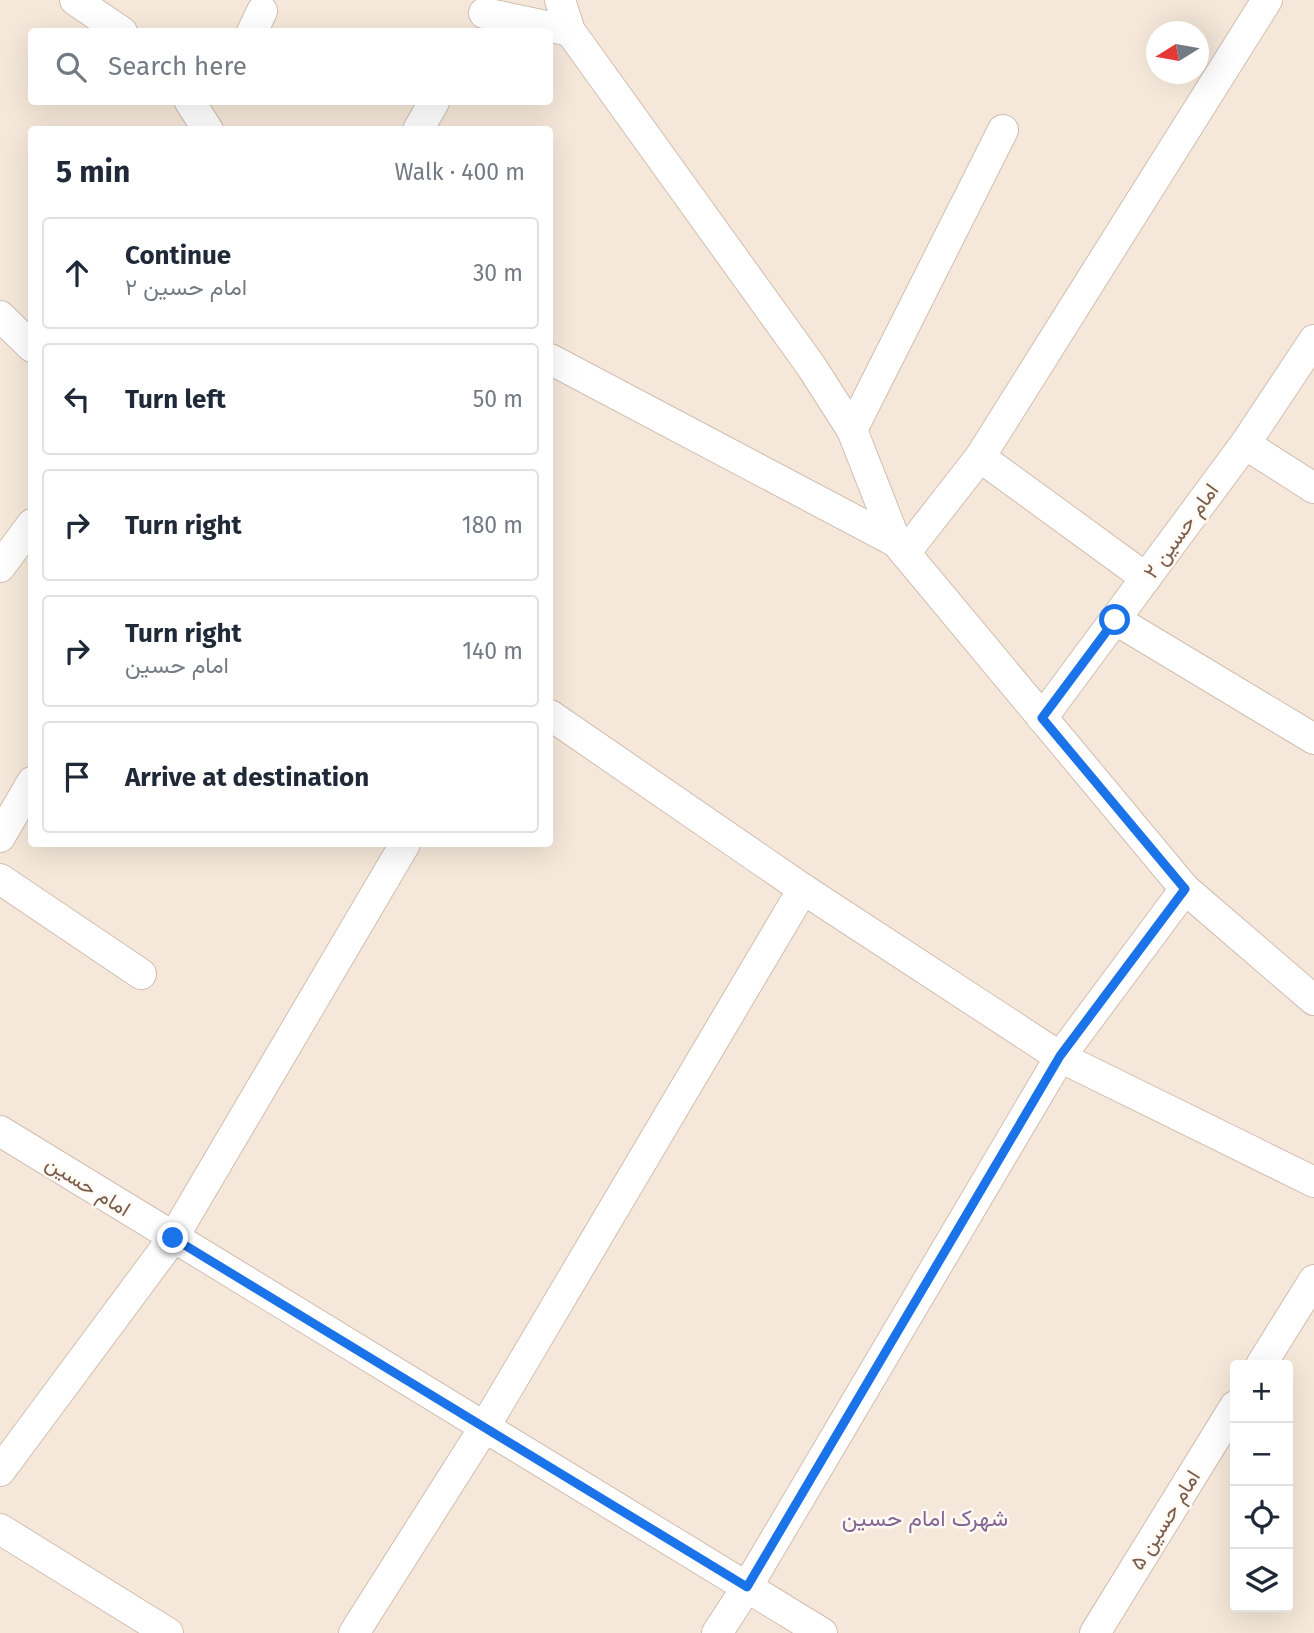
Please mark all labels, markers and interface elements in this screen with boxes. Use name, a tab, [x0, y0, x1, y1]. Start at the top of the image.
north arrow	[1146, 21, 1209, 84]
search box	[28, 28, 553, 105]
icon: search	[52, 48, 90, 86]
text: Search here	[108, 51, 247, 82]
text: 5 min	[56, 154, 130, 190]
text: Walk · 400 m	[394, 158, 525, 186]
text: Continue	[125, 240, 231, 271]
icon: ahead	[58, 254, 96, 292]
text: 30 m	[473, 259, 523, 287]
text: امام حسین ۲	[125, 273, 247, 301]
icon: left	[58, 380, 96, 418]
text: Turn left	[125, 384, 226, 415]
text: 50 m	[473, 385, 523, 413]
street label: امام حسین ۲	[1138, 478, 1225, 584]
icon: right	[58, 506, 96, 544]
text: Turn right	[125, 510, 242, 541]
text: 180 m	[462, 511, 523, 539]
route start	[1099, 604, 1130, 635]
text: Turn right	[125, 618, 242, 649]
icon: right	[58, 632, 96, 670]
text: 140 m	[462, 637, 523, 665]
text: امام حسین	[125, 651, 229, 679]
icon: arrive	[58, 758, 96, 796]
text: Arrive at destination	[125, 762, 369, 793]
street label: امام حسین	[40, 1150, 135, 1223]
route end	[157, 1222, 188, 1253]
map controls	[1230, 1360, 1293, 1612]
button: +	[1230, 1360, 1293, 1423]
button: −	[1230, 1423, 1293, 1486]
street label: امام حسین ۵	[1124, 1465, 1207, 1575]
button: locate	[1230, 1486, 1293, 1549]
district label: شهرک امام حسین	[842, 1504, 1008, 1533]
button: layers	[1230, 1549, 1293, 1612]

